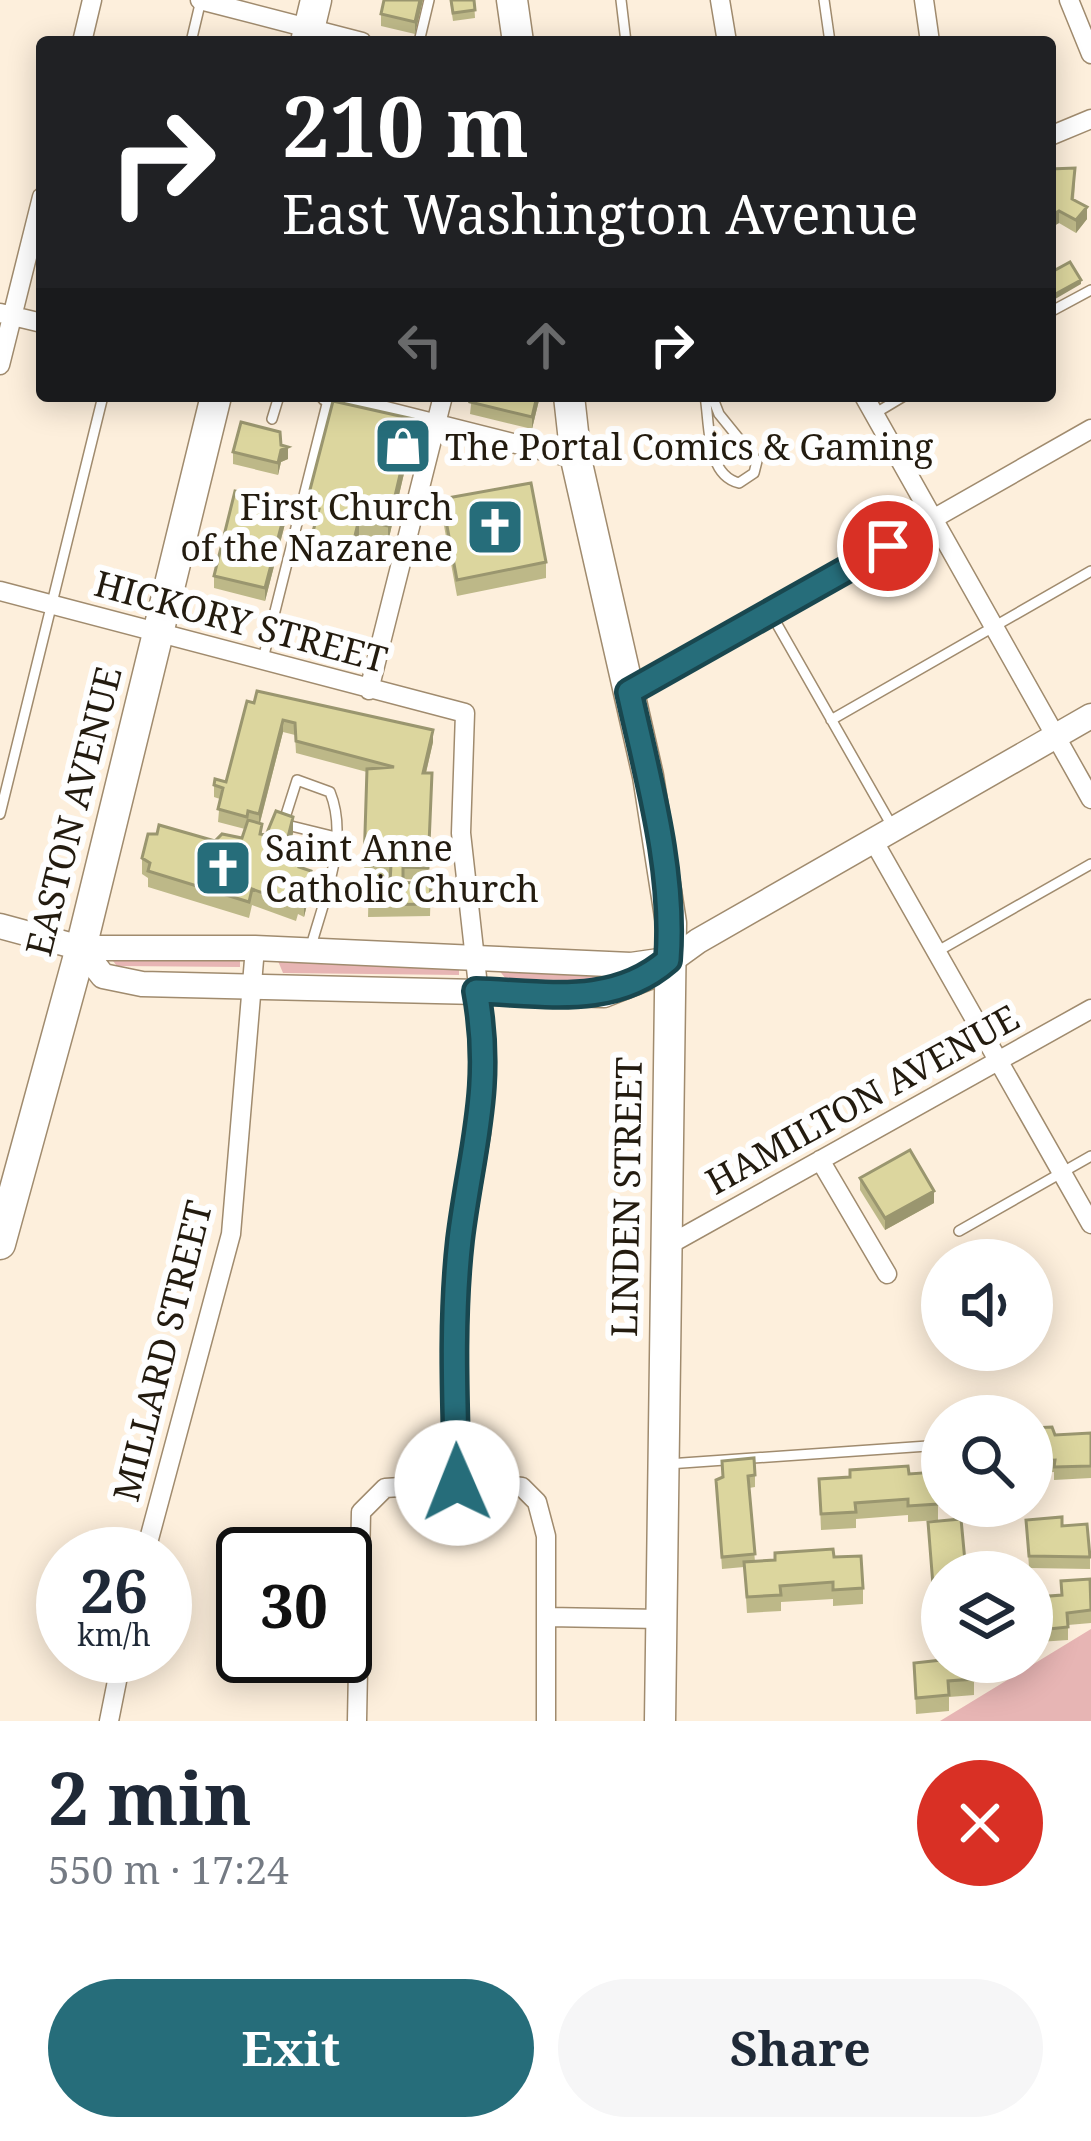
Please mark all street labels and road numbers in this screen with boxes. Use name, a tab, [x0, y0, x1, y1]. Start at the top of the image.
street label: HICKORY STREET	[89, 558, 393, 684]
street label: EASTON AVENUE	[13, 661, 133, 961]
street label: HAMILTON AVENUE	[697, 993, 1027, 1205]
street label: LINDEN STREET	[599, 1057, 653, 1337]
street label: MILLARD STREET	[101, 1196, 223, 1506]

